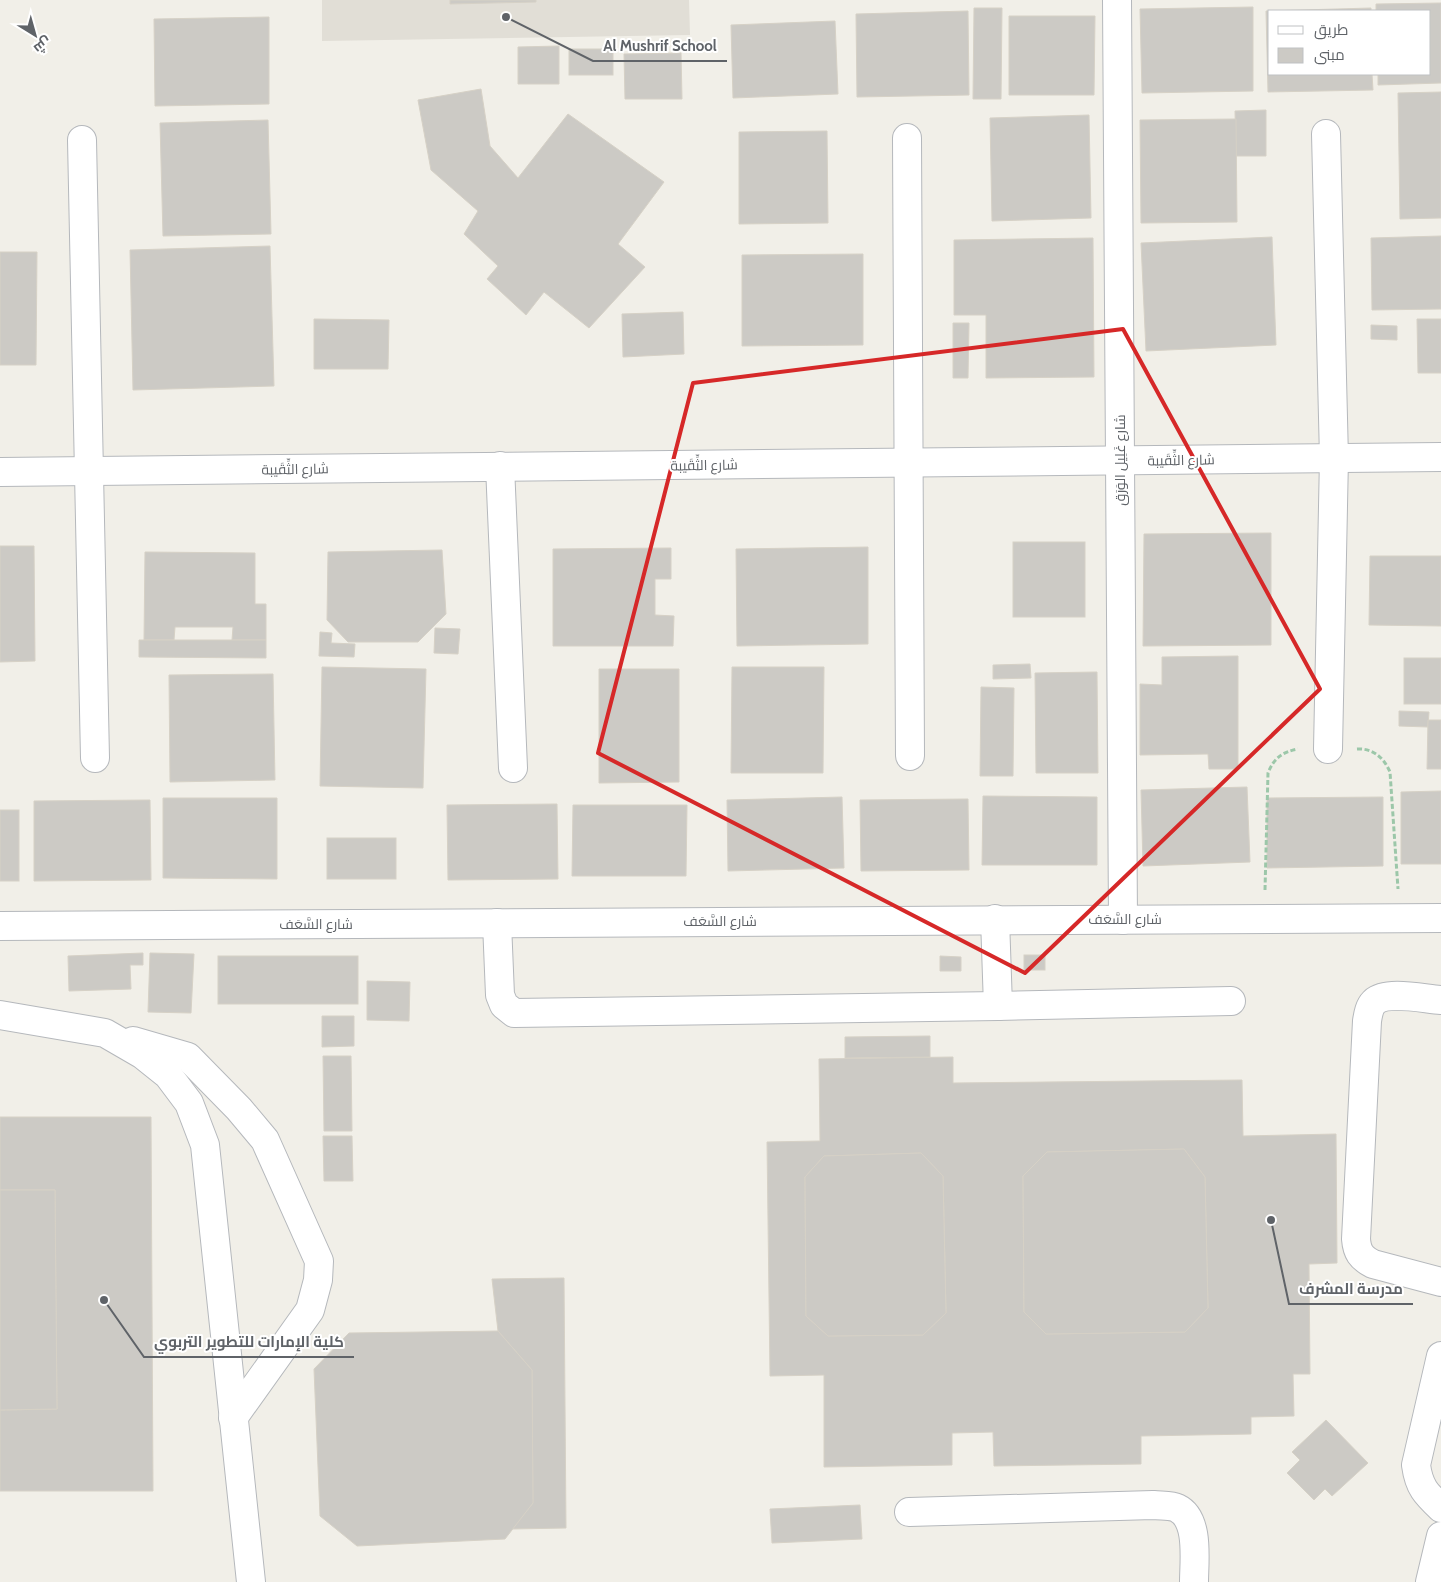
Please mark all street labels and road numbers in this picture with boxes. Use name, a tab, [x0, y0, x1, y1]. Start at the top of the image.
street label: شارع غَلِيل الوَرَق	[1111, 414, 1129, 506]
street label: شارع الثِّقَيبة	[1147, 448, 1215, 470]
street label: شارع الثِّقَيبة	[670, 453, 738, 475]
street label: شارع الثِّقَيبة	[261, 457, 329, 479]
street label: شارع السَّعَف	[1088, 910, 1162, 928]
street label: شارع السَّعَف	[683, 912, 757, 930]
street label: شارع السَّعَف	[279, 915, 353, 933]

